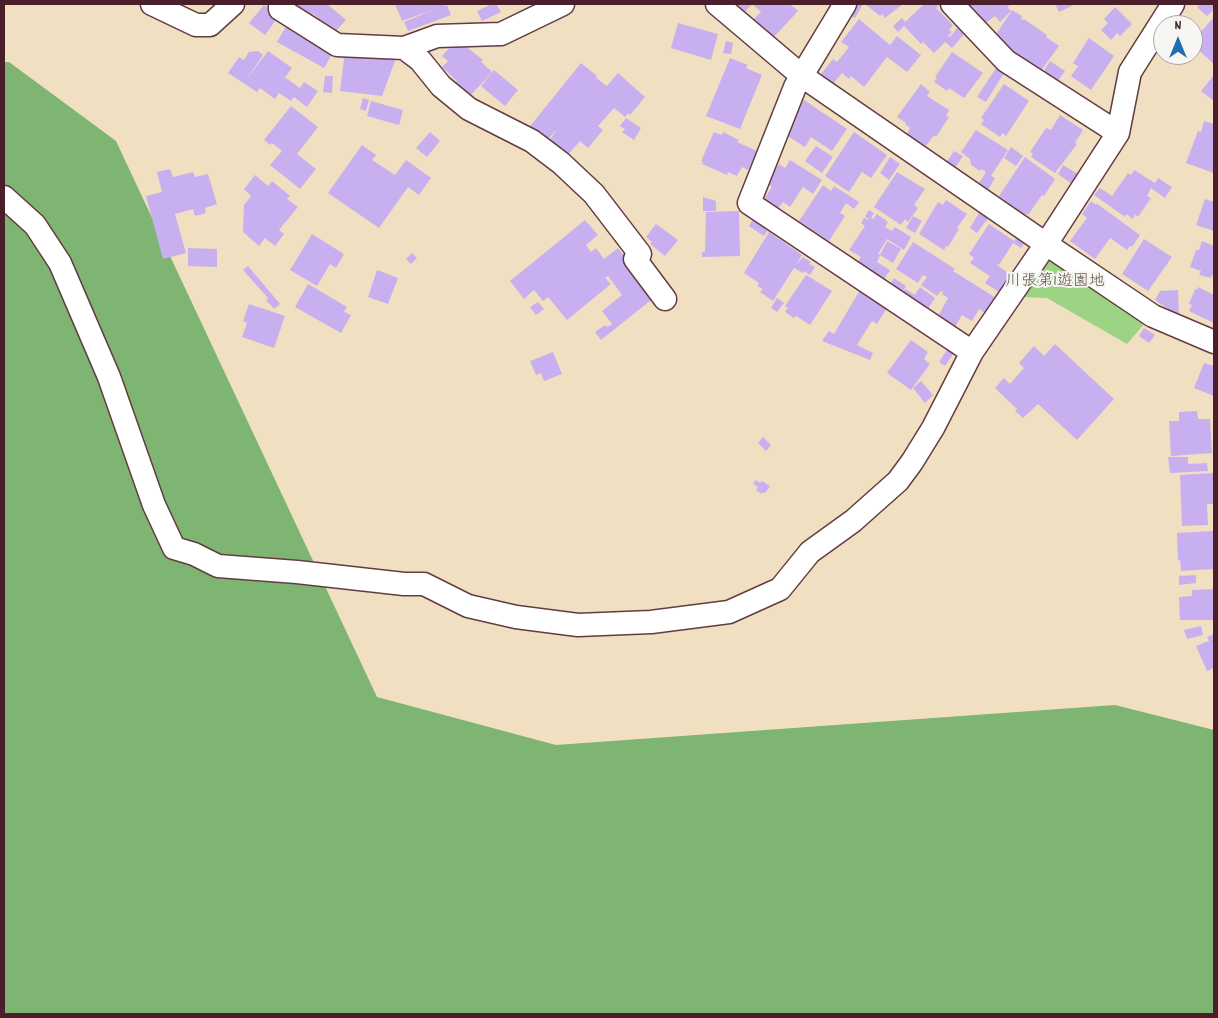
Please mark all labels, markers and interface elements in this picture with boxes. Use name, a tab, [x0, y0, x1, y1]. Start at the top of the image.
north arrow	[1153, 15, 1203, 65]
text: N	[1175, 16, 1181, 36]
park label: 川張第1遊園地	[1005, 273, 1105, 293]

